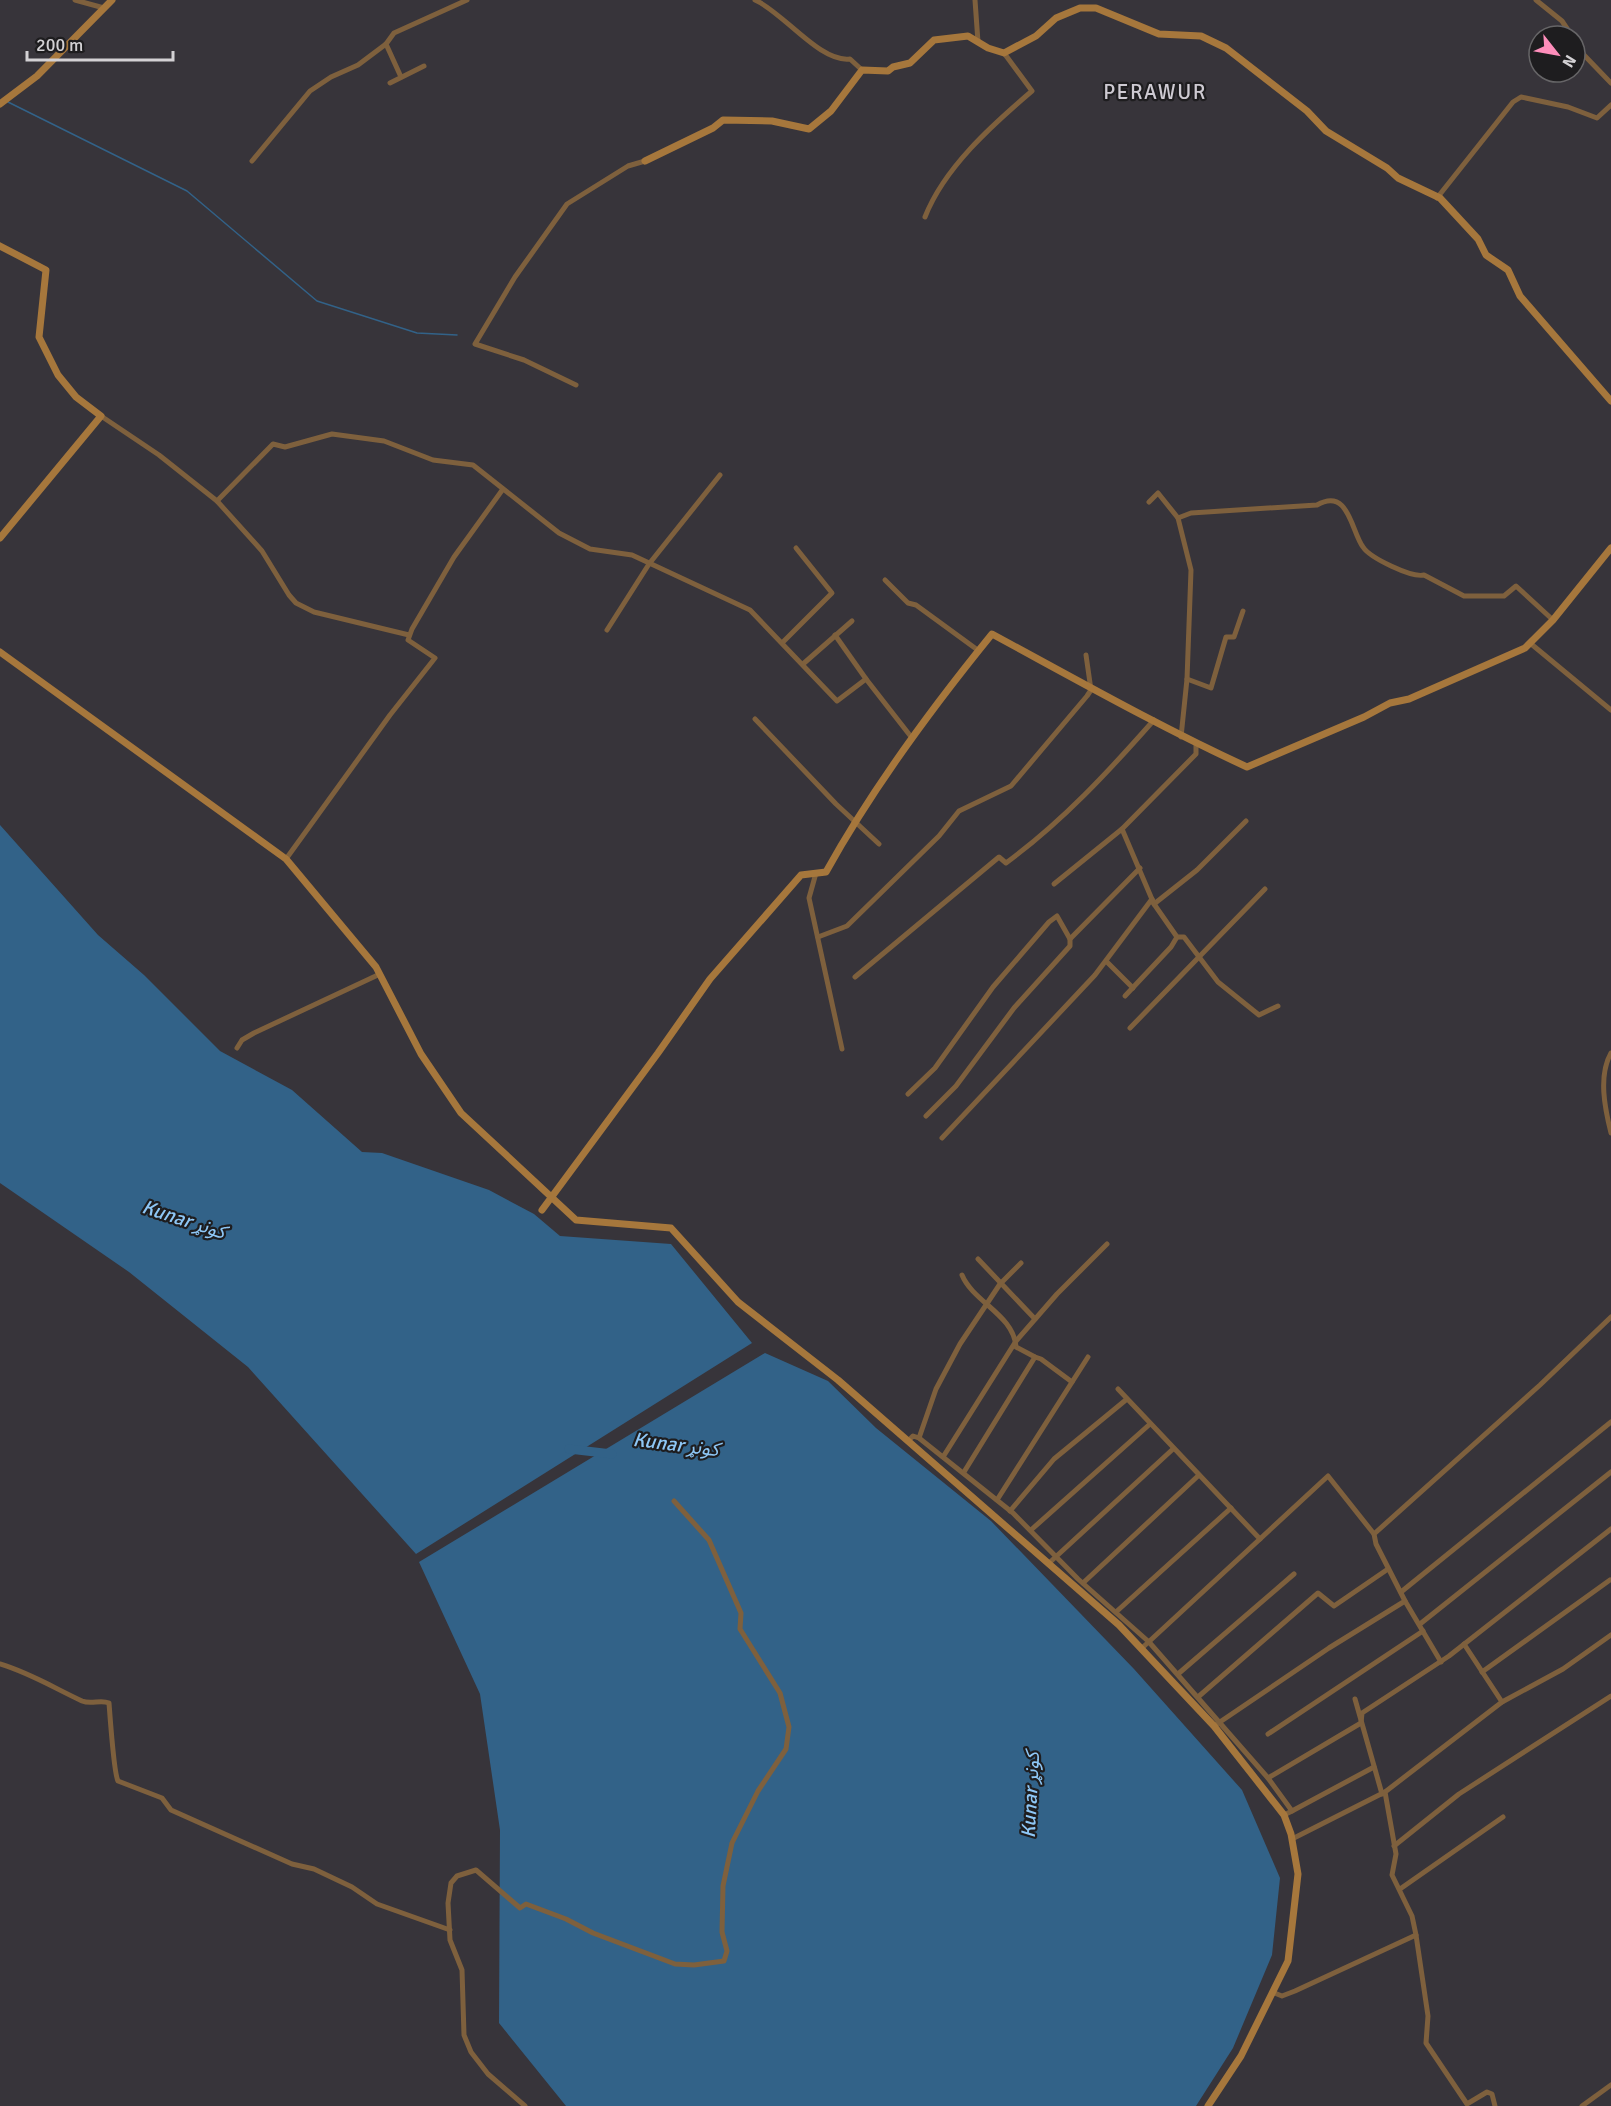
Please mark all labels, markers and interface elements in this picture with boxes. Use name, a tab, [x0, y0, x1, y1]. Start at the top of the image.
scale bar	[27, 24, 172, 62]
north arrow	[1527, 24, 1587, 84]
text: 200 m	[36, 34, 83, 56]
text: N	[1558, 51, 1580, 71]
district label: PERAWUR	[1103, 79, 1207, 105]
water label: Kunar کونړ	[139, 1194, 232, 1246]
water label: Kunar کونړ	[632, 1427, 724, 1463]
water label: Kunar کونړ	[1016, 1748, 1045, 1839]

